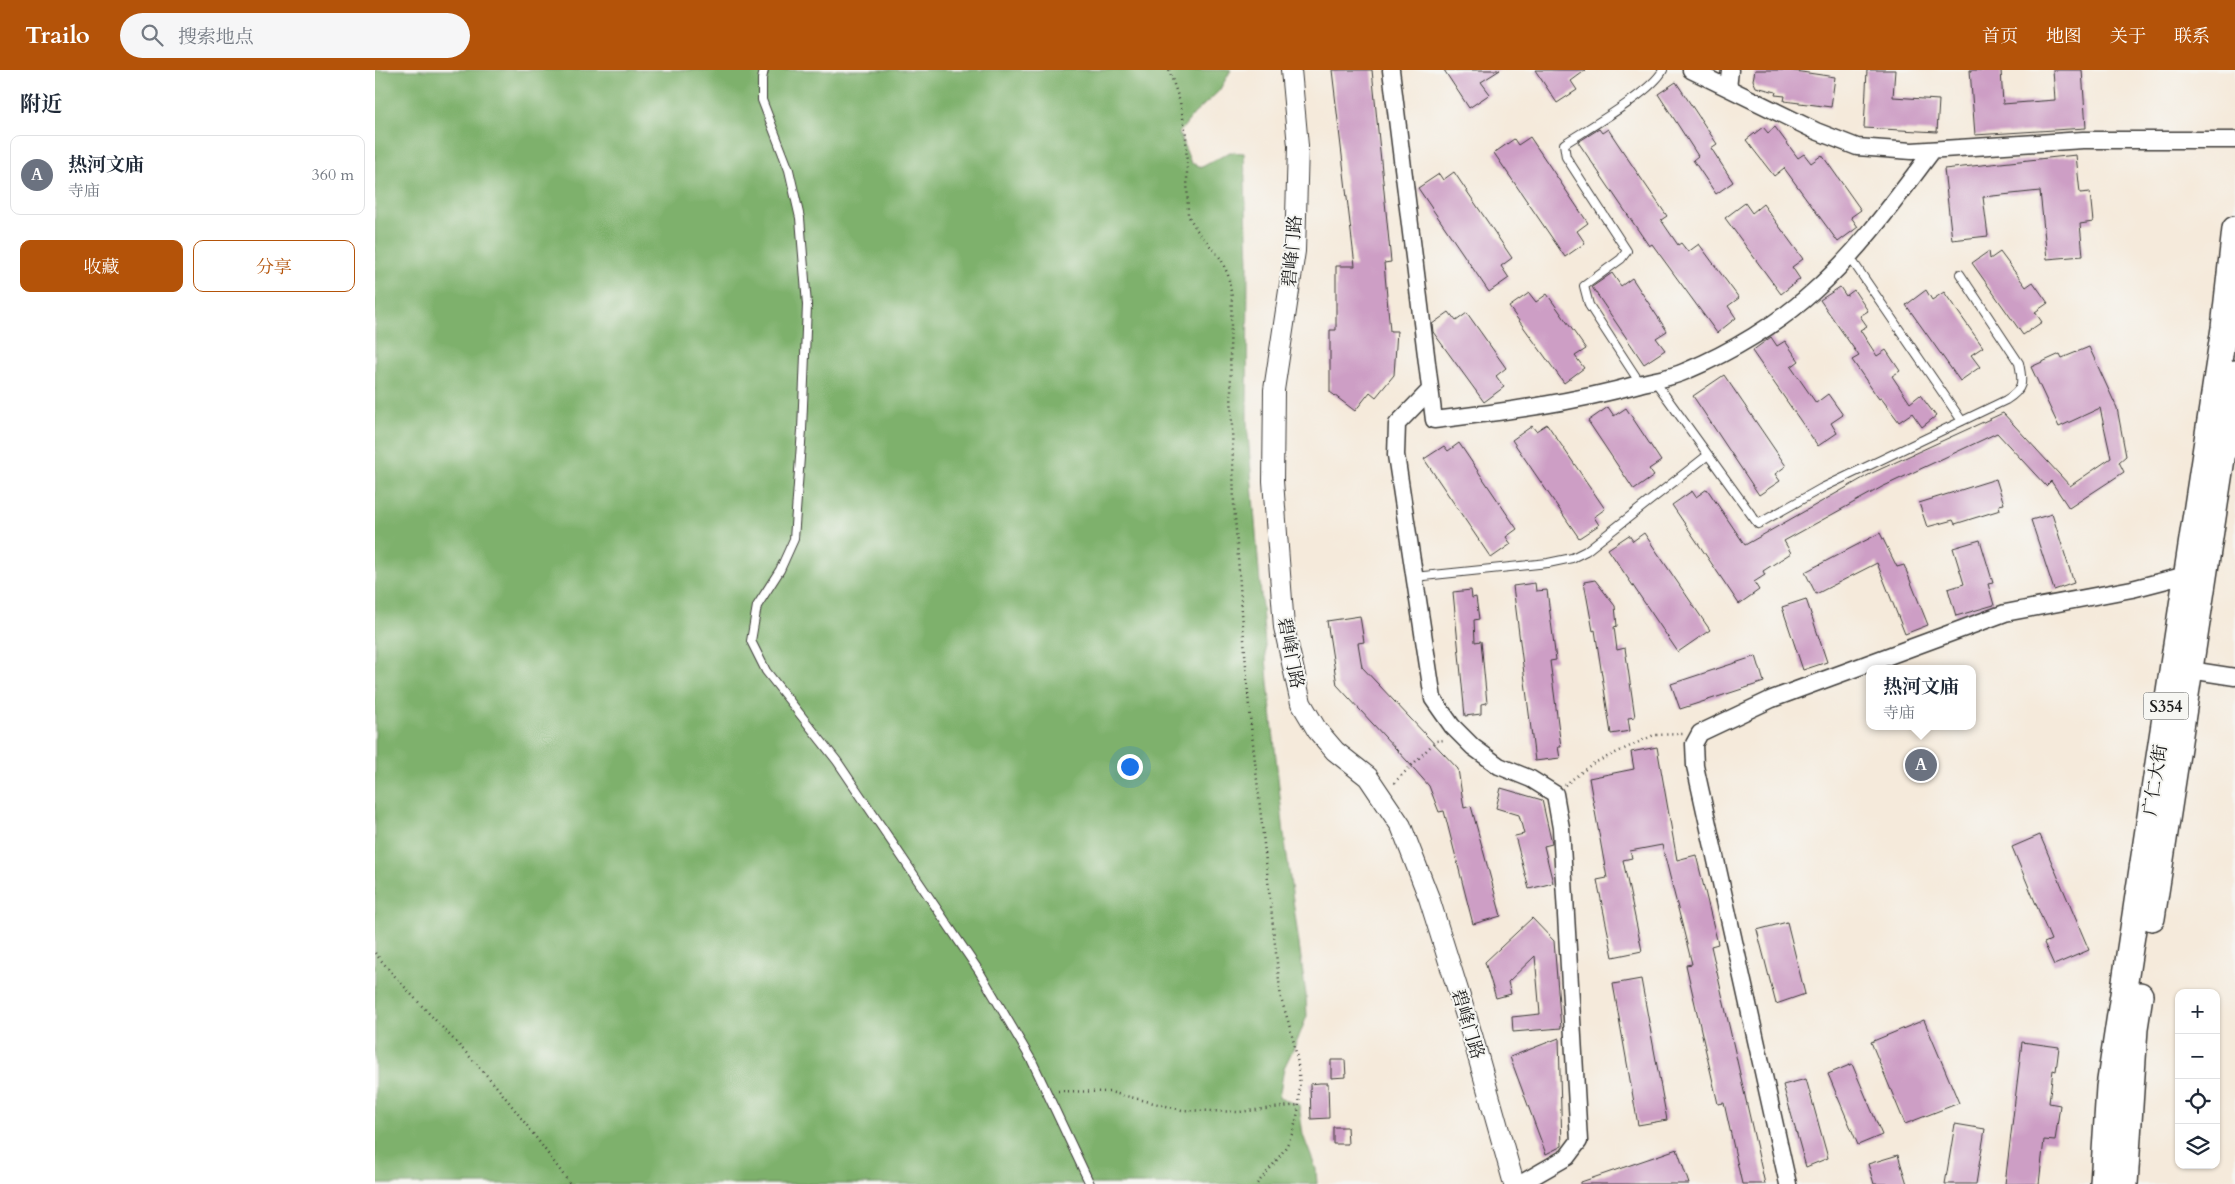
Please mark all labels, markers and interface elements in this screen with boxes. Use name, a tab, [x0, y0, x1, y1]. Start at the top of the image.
search box	[120, 13, 470, 58]
text: Trailo	[25, 19, 90, 52]
icon: search	[138, 21, 166, 49]
text: 搜索地点	[178, 24, 254, 50]
text: 首页	[1982, 24, 2018, 49]
text: 地图	[2046, 24, 2082, 49]
text: 关于	[2110, 24, 2146, 49]
text: 联系	[2174, 24, 2210, 49]
text: 附近	[20, 90, 62, 119]
text: 热河文庙	[68, 152, 144, 178]
text: A	[31, 164, 43, 186]
text: 360 m	[312, 164, 354, 186]
text: 寺庙	[68, 180, 100, 202]
street label: 碧峰门路	[1277, 214, 1308, 288]
button: 收藏	[20, 240, 183, 292]
button: 分享	[193, 240, 355, 292]
street label: 碧峰门路	[1271, 615, 1310, 691]
popup	[1866, 665, 1976, 730]
text: 热河文庙	[1883, 674, 1959, 700]
road number: S354	[2143, 692, 2189, 720]
text: 寺庙	[1883, 702, 1915, 724]
street label: 广仁大街	[2138, 743, 2173, 818]
pin: A	[1905, 746, 1937, 784]
your location	[1117, 754, 1143, 780]
street label: 碧峰门路	[1445, 986, 1490, 1062]
map controls	[2175, 989, 2220, 1169]
button: +	[2175, 989, 2220, 1034]
button: −	[2175, 1034, 2220, 1079]
button: locate	[2175, 1079, 2220, 1124]
button: layers	[2175, 1124, 2220, 1169]

